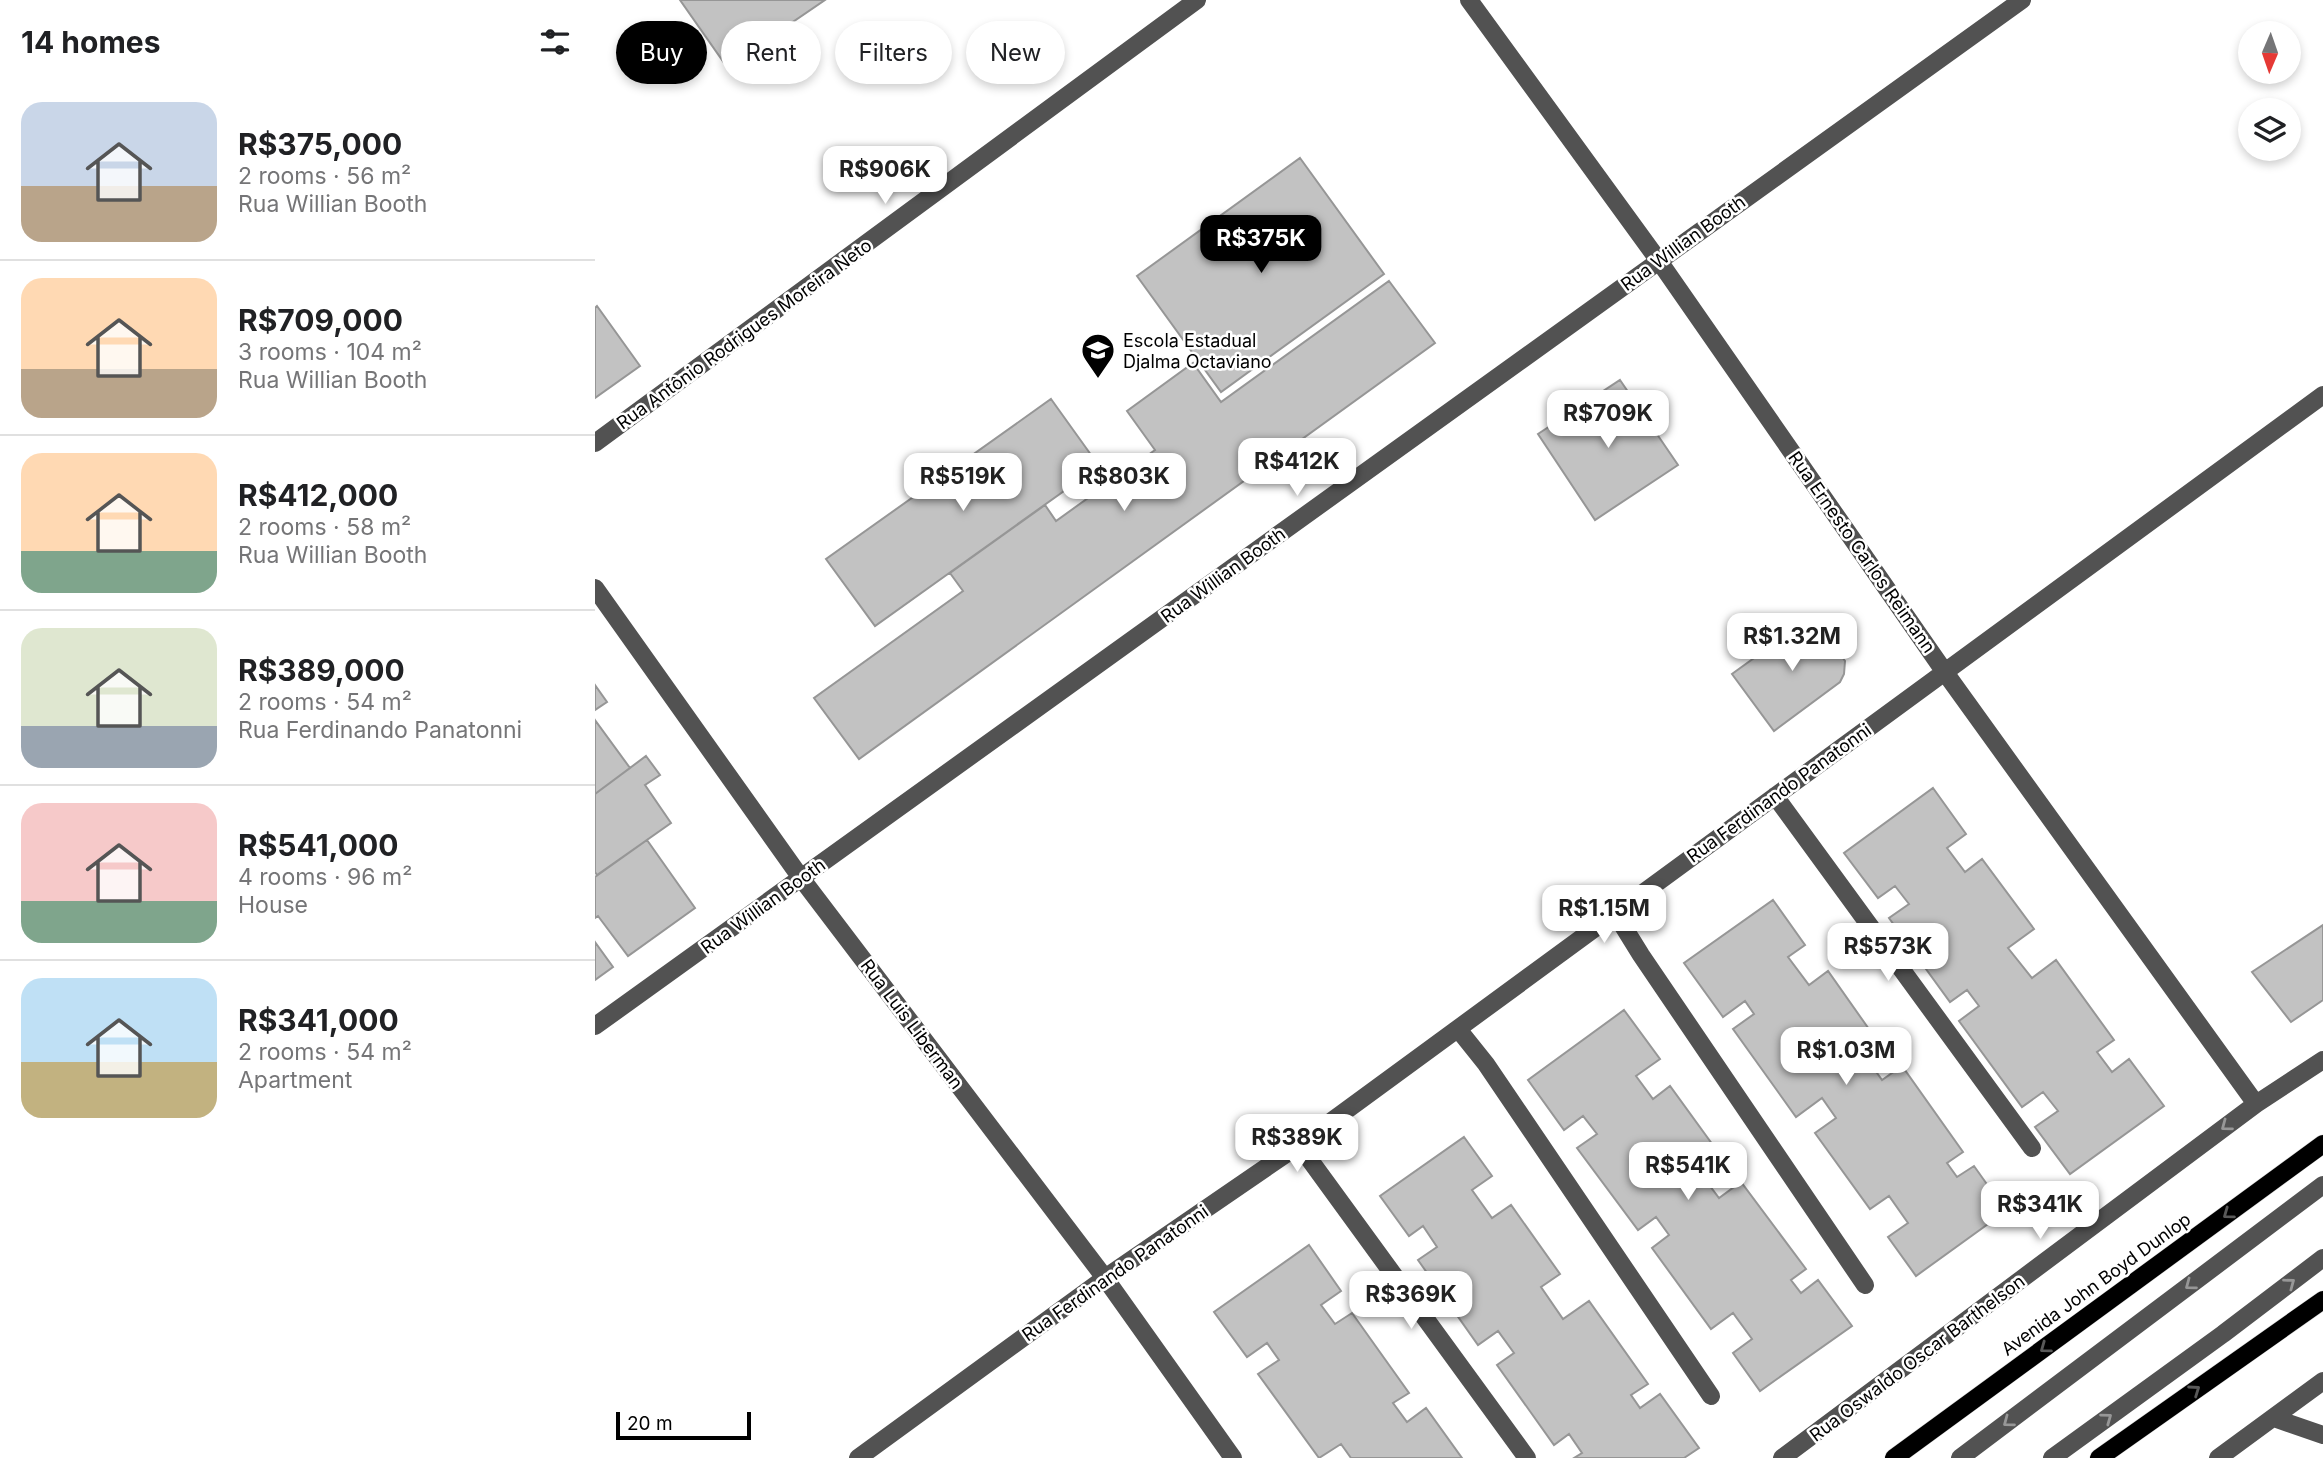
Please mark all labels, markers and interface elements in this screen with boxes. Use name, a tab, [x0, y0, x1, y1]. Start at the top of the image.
chip: Buy	[616, 21, 707, 84]
chip: Rent	[721, 21, 821, 84]
chip: Filters	[835, 21, 952, 84]
chip: New	[966, 21, 1065, 84]
north arrow	[2238, 21, 2301, 84]
map controls	[2238, 21, 2301, 161]
icon: filters	[536, 23, 574, 61]
text: 14 homes	[21, 24, 160, 60]
button: layers	[2238, 98, 2301, 161]
text: R$375,000	[238, 126, 402, 162]
icon: home	[77, 130, 161, 214]
pin: R$906K	[828, 146, 942, 206]
text: R$906K	[839, 155, 931, 183]
text: 2 rooms · 56 m²	[238, 162, 411, 190]
text: Rua Willian Booth	[238, 190, 427, 218]
street label: Rua Willian Booth	[1617, 191, 1749, 295]
pin: R$375K	[1204, 216, 1318, 275]
text: R$375K	[1216, 224, 1306, 252]
street label: Rua Antônio Rodrigues Moreira Neto	[612, 234, 876, 434]
text: R$709,000	[238, 302, 403, 338]
icon: home	[77, 306, 161, 390]
place label: Escola Estadual Djalma Octaviano	[1123, 330, 1272, 372]
school or university icon: Escola Estadual Djalma Octaviano	[1079, 331, 1117, 380]
text: 3 rooms · 104 m²	[238, 338, 422, 366]
text: Rua Willian Booth	[238, 366, 427, 394]
pin: R$709K	[1551, 391, 1665, 450]
text: R$709K	[1563, 399, 1653, 427]
pin: R$412K	[1240, 438, 1354, 498]
text: R$412K	[1254, 447, 1340, 475]
street label: Rua Ernesto Carlos Reimann	[1784, 447, 1940, 657]
pin: R$519K	[906, 454, 1020, 513]
pin: R$803K	[1067, 454, 1181, 513]
text: R$519K	[920, 462, 1006, 490]
text: R$803K	[1078, 462, 1170, 490]
text: R$412,000	[238, 477, 398, 513]
icon: home	[77, 481, 161, 565]
text: 2 rooms · 58 m²	[238, 513, 411, 541]
street label: Rua Willian Booth	[1157, 523, 1289, 627]
text: Rua Willian Booth	[238, 541, 427, 569]
pin: R$1.32M	[1727, 614, 1857, 673]
text: R$1.32M	[1743, 622, 1841, 650]
text: R$389,000	[238, 652, 405, 688]
icon: home	[77, 656, 161, 740]
text: 2 rooms · 54 m²	[238, 688, 412, 716]
text: Rua Ferdinando Panatonni	[238, 716, 522, 744]
street label: Rua Ferdinando Panatonni	[1683, 719, 1875, 867]
text: R$541,000	[238, 827, 398, 863]
icon: home	[77, 831, 161, 915]
street label: Rua Willian Booth	[697, 854, 829, 958]
text: 4 rooms · 96 m²	[238, 863, 412, 891]
pin: R$1.15M	[1539, 886, 1669, 945]
text: House	[238, 891, 308, 919]
text: R$1.15M	[1558, 894, 1650, 922]
pin: R$573K	[1831, 923, 1945, 983]
text: R$573K	[1843, 932, 1933, 960]
street label: Rua Luis Liberman	[856, 955, 968, 1093]
text: R$341,000	[238, 1002, 399, 1038]
icon: home	[77, 1006, 161, 1090]
pin: R$1.03M	[1781, 1028, 1911, 1087]
text: R$1.03M	[1797, 1036, 1895, 1064]
text: 2 rooms · 54 m²	[238, 1038, 412, 1066]
text: Apartment	[238, 1066, 352, 1094]
pin: R$389K	[1240, 1114, 1354, 1174]
one-way arrow	[2222, 1118, 2234, 1130]
text: R$389K	[1251, 1123, 1343, 1151]
pin: R$541K	[1631, 1142, 1745, 1202]
text: R$541K	[1645, 1151, 1731, 1179]
pin: R$341K	[1983, 1182, 2097, 1241]
text: R$341K	[1997, 1190, 2083, 1218]
street label: Rua Ferdinando Panatonni	[1018, 1201, 1212, 1345]
one-way arrow	[2223, 1205, 2236, 1218]
street label: Avenida John Boyd Dunlop	[1997, 1208, 2195, 1360]
street label: Rua Oswaldo Oscar Barthelson	[1805, 1270, 2029, 1446]
pin: R$369K	[1354, 1272, 1468, 1331]
one-way arrow	[2185, 1277, 2198, 1289]
one-way arrow	[2283, 1279, 2295, 1292]
text: R$369K	[1365, 1280, 1457, 1308]
one-way arrow	[2040, 1340, 2053, 1352]
one-way arrow	[2187, 1386, 2200, 1398]
scale bar	[616, 1409, 751, 1441]
text: 20 m	[627, 1412, 673, 1435]
one-way arrow	[2003, 1414, 2016, 1426]
one-way arrow	[2099, 1414, 2112, 1426]

